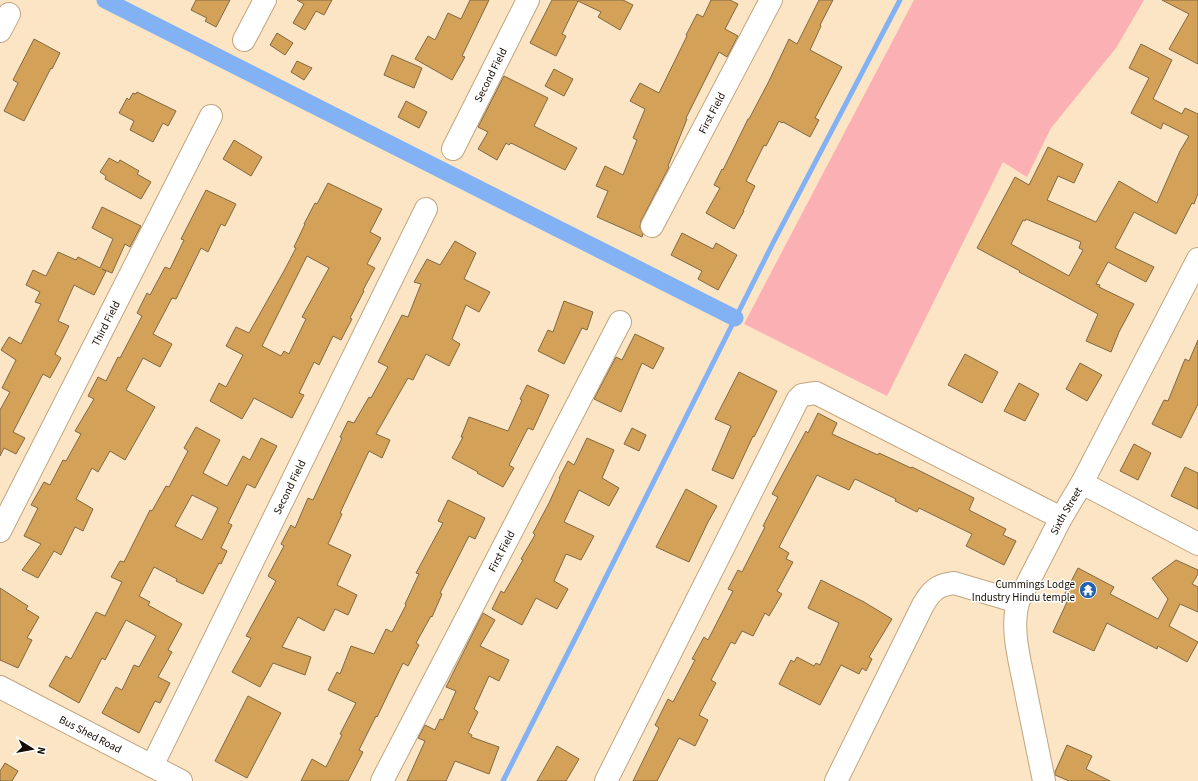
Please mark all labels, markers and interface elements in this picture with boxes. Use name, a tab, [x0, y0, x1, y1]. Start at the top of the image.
street label: Second Field	[470, 45, 510, 105]
street label: First Field	[695, 89, 729, 136]
street label: Third Field	[88, 298, 123, 349]
street label: Second Field	[270, 457, 309, 517]
street label: Sixth Street	[1046, 484, 1086, 537]
street label: First Field	[484, 528, 518, 574]
place label: Cummings Lodge Industry Hindu temple	[972, 577, 1076, 605]
temple icon: Cummings Lodge Industry Hindu temple	[1078, 580, 1098, 600]
street label: Bus Shed Road	[57, 712, 124, 756]
north arrow	[12, 729, 52, 769]
text: N	[33, 746, 49, 756]

